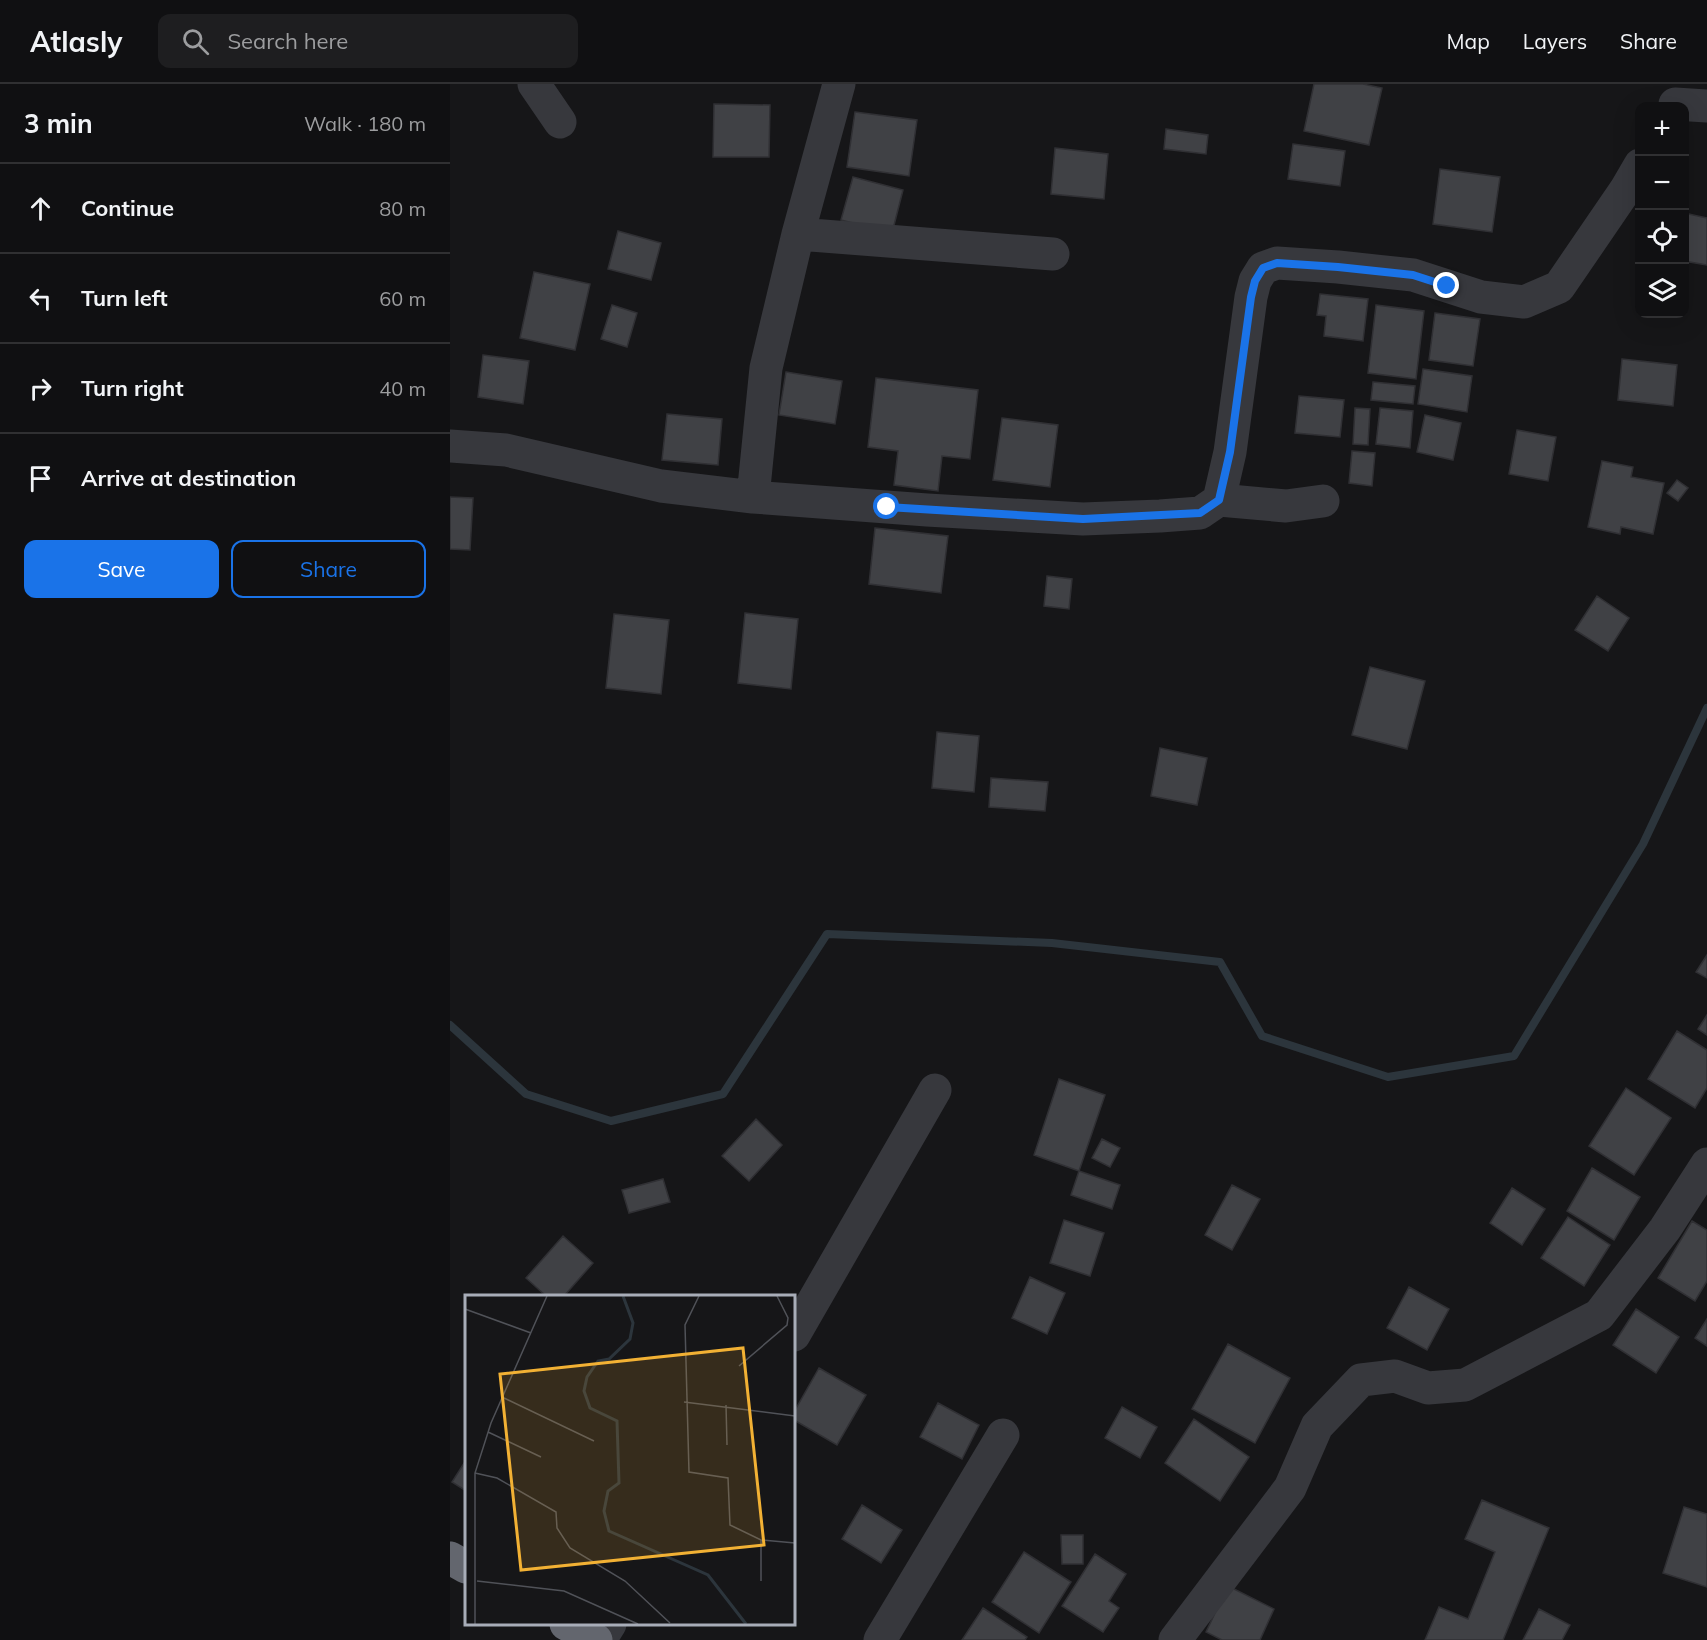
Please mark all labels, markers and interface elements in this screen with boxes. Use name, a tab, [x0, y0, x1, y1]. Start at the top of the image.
search box	[158, 14, 578, 68]
text: Atlasly	[30, 24, 122, 59]
icon: search	[179, 25, 212, 58]
text: Search here	[227, 27, 348, 55]
text: Map	[1447, 28, 1490, 54]
text: Layers	[1523, 28, 1587, 54]
text: Share	[1620, 28, 1677, 54]
map controls	[1635, 102, 1689, 318]
button: +	[1635, 102, 1689, 156]
text: 3 min	[24, 107, 93, 140]
text: Walk · 180 m	[304, 111, 426, 136]
button: −	[1635, 156, 1689, 210]
icon: ahead	[24, 192, 57, 225]
text: Continue	[81, 194, 174, 222]
text: 80 m	[379, 196, 426, 221]
button: locate	[1635, 210, 1689, 264]
button: layers	[1635, 264, 1689, 318]
route end	[1433, 272, 1459, 298]
icon: left	[24, 282, 57, 315]
text: Turn left	[81, 284, 168, 312]
text: 60 m	[379, 286, 426, 311]
icon: right	[24, 372, 57, 405]
text: Turn right	[81, 374, 184, 402]
text: 40 m	[379, 376, 426, 401]
icon: arrive	[24, 462, 57, 495]
text: Arrive at destination	[81, 464, 296, 492]
route start	[873, 493, 899, 519]
button: Save	[24, 540, 219, 598]
button: Share	[231, 540, 426, 598]
inset map	[465, 1295, 795, 1625]

